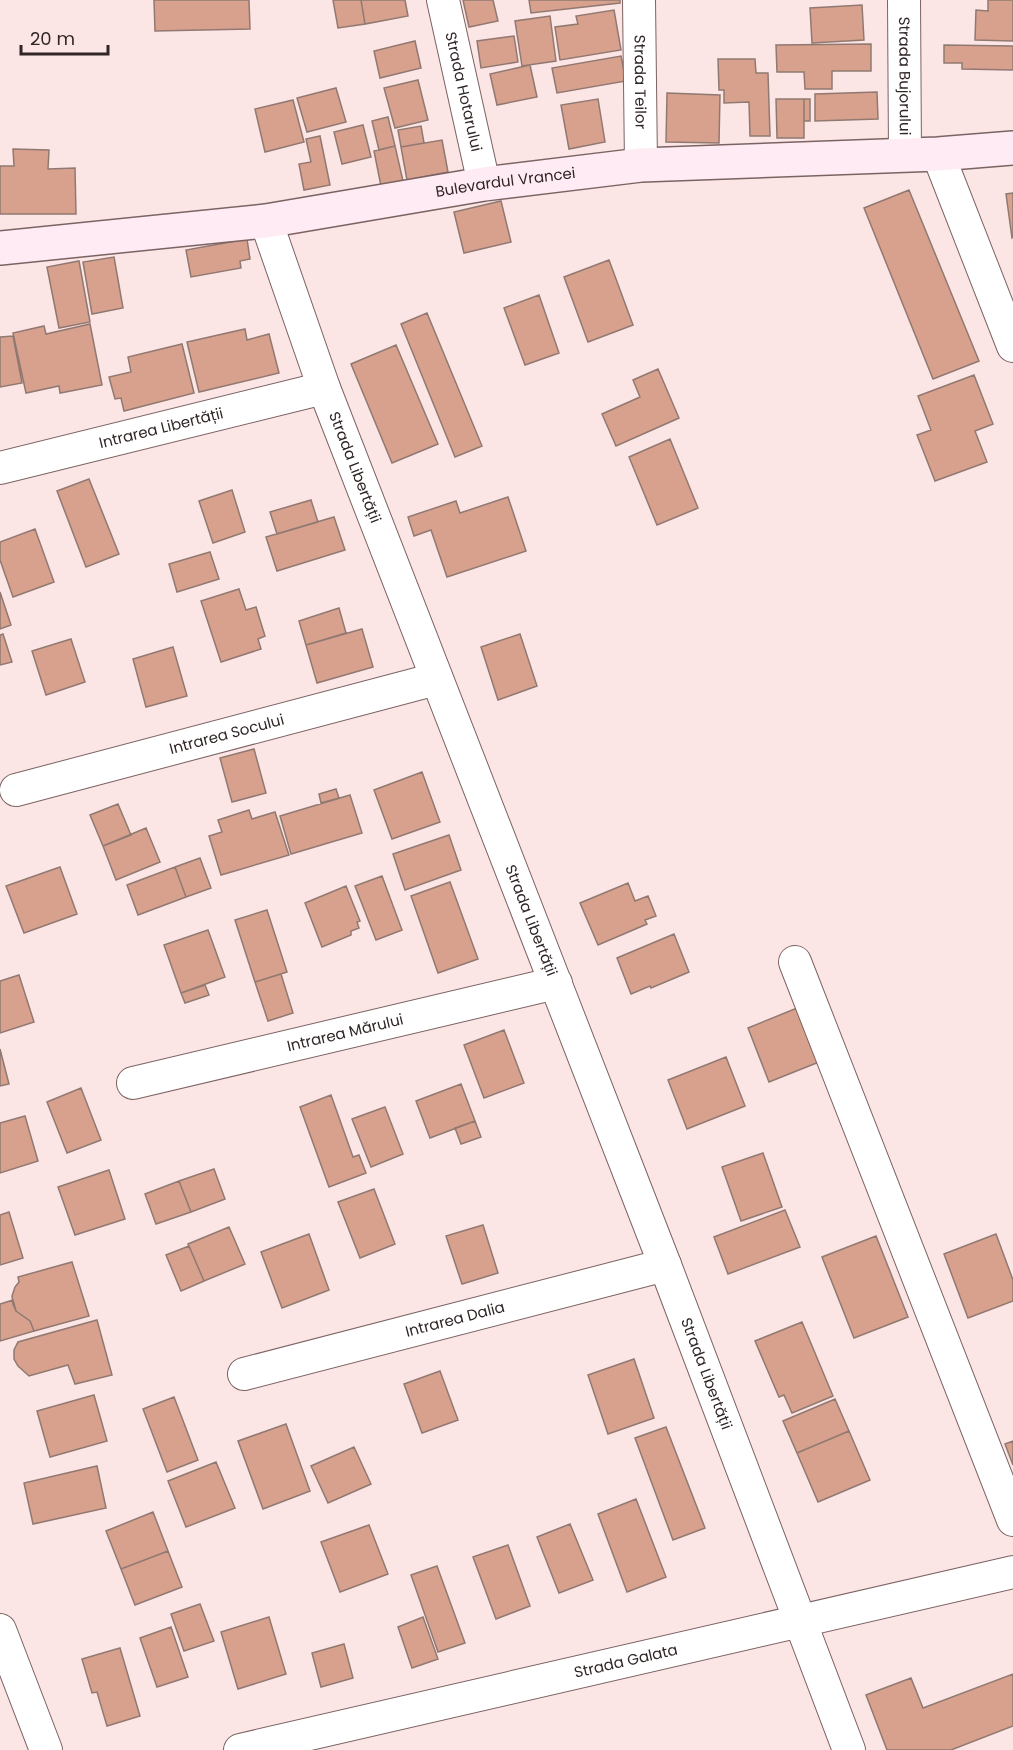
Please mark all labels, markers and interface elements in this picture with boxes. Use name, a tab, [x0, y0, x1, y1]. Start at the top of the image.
street label: Strada Bujorului	[894, 17, 916, 135]
scale bar	[21, 18, 108, 56]
text: 20 m	[30, 26, 75, 51]
street label: Strada Hotarului	[440, 30, 487, 154]
street label: Strada Teilor	[629, 35, 652, 130]
street label: Bulevardul Vrancei	[434, 162, 577, 202]
street label: Intrarea Libertății	[97, 402, 225, 453]
street label: Strada Libertății	[324, 408, 387, 526]
street label: Intrarea Socului	[167, 709, 286, 759]
street label: Strada Libertății	[500, 861, 563, 979]
street label: Intrarea Mărului	[285, 1008, 405, 1056]
street label: Intrarea Dalia	[403, 1296, 507, 1342]
street label: Strada Libertății	[676, 1315, 737, 1432]
street label: Strada Galata	[572, 1639, 680, 1683]

